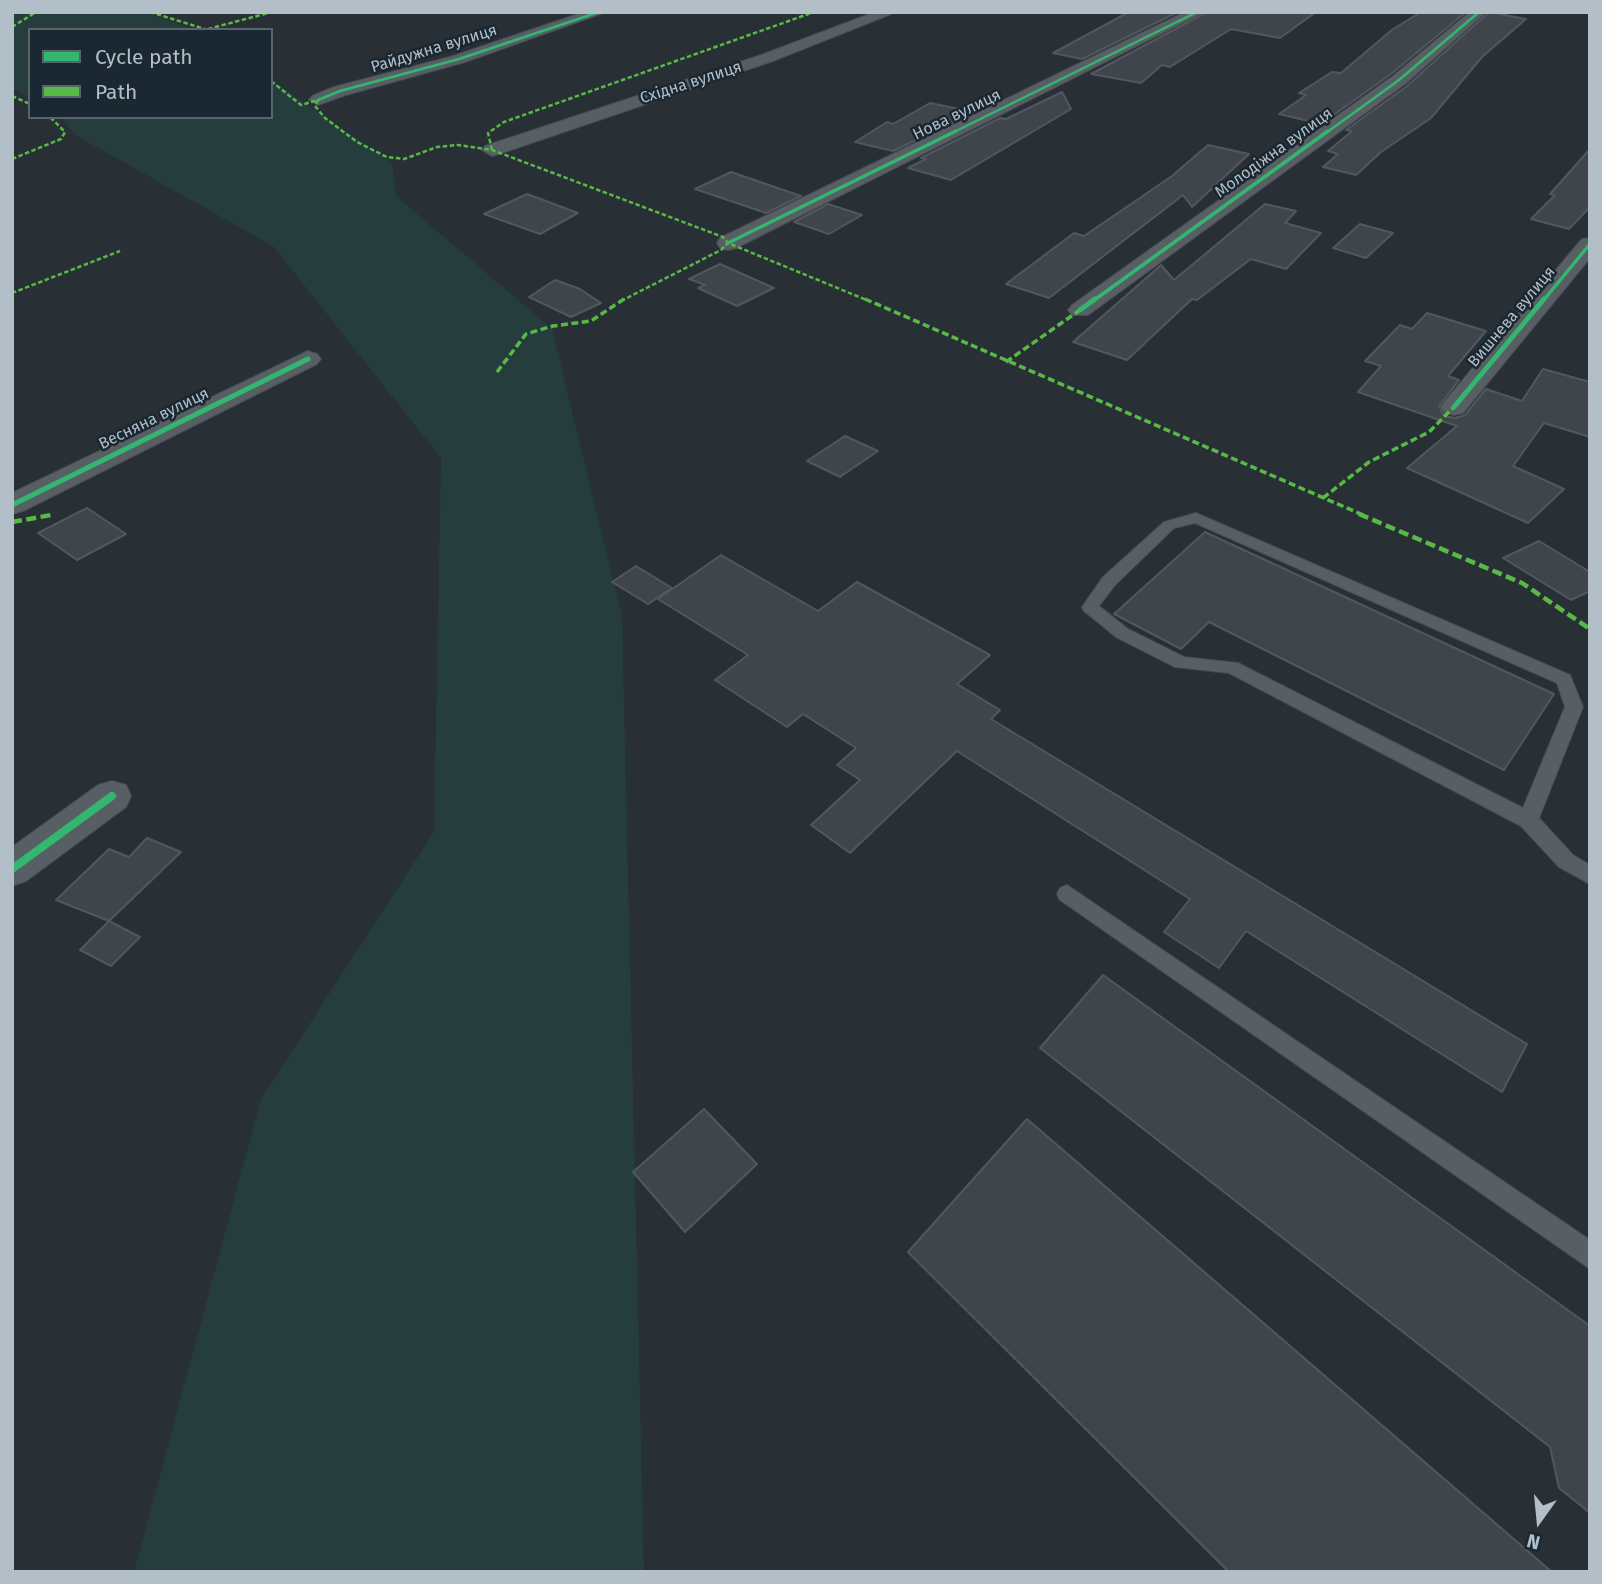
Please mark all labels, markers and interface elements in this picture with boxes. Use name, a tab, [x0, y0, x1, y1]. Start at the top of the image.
street label: Райдужна вулиця	[369, 21, 499, 77]
legend	[28, 28, 273, 119]
text: Cycle path	[95, 44, 193, 70]
street label: Східна вулиця	[638, 58, 744, 108]
text: Path	[95, 79, 137, 105]
street label: Нова вулиця	[910, 85, 1004, 145]
street label: Молодіжна вулиця	[1211, 104, 1337, 202]
street label: Вишнева вулиця	[1464, 263, 1560, 371]
street label: Весняна вулиця	[96, 384, 212, 454]
north arrow	[1504, 1486, 1574, 1556]
text: N	[1524, 1529, 1543, 1555]

